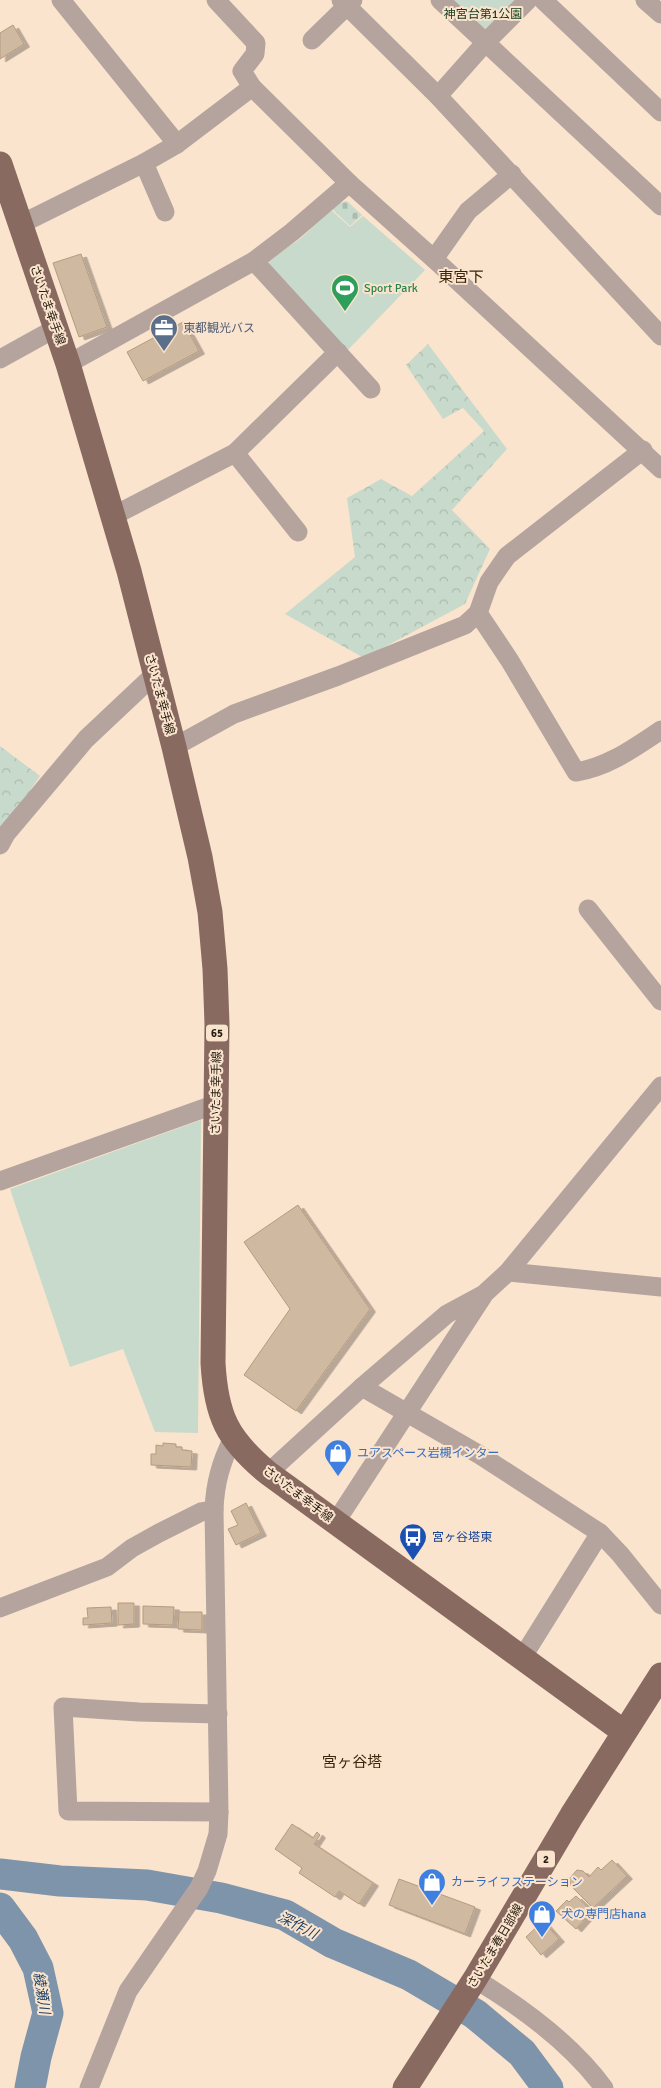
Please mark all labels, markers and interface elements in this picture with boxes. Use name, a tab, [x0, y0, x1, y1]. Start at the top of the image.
park label: 神宮台第1公園	[444, 7, 522, 22]
street label: さいたま幸手線	[27, 263, 68, 347]
district label: 東宮下	[438, 268, 484, 286]
sports icon: Sport Park	[330, 273, 360, 312]
place label: Sport Park	[364, 281, 418, 296]
office icon: 東都観光バス	[149, 313, 179, 352]
place label: 東都観光バス	[183, 321, 255, 336]
street label: さいたま幸手線	[141, 652, 178, 736]
road number: 65	[206, 1024, 228, 1042]
street label: さいたま幸手線	[208, 1051, 225, 1135]
shop icon: ユアスペース岩槻インター	[323, 1438, 353, 1477]
place label: ユアスペース岩槻インター	[357, 1446, 500, 1461]
street label: さいたま幸手線	[260, 1463, 336, 1526]
bus stop icon: 宮ヶ谷塔東	[398, 1522, 428, 1561]
place label: 宮ヶ谷塔東	[432, 1530, 492, 1545]
district label: 宮ヶ谷塔	[322, 1753, 382, 1771]
road number: 2	[537, 1850, 555, 1868]
shop icon: カーライフステーション	[417, 1867, 447, 1906]
place label: カーライフステーション	[451, 1875, 583, 1890]
shop icon: 犬の専門店hana	[527, 1899, 557, 1938]
street label: さいたま春日部線	[464, 1901, 526, 1991]
place label: 犬の専門店hana	[561, 1907, 646, 1922]
water label: 深作川	[275, 1908, 322, 1943]
water label: 綾瀬川	[30, 1971, 53, 2017]

